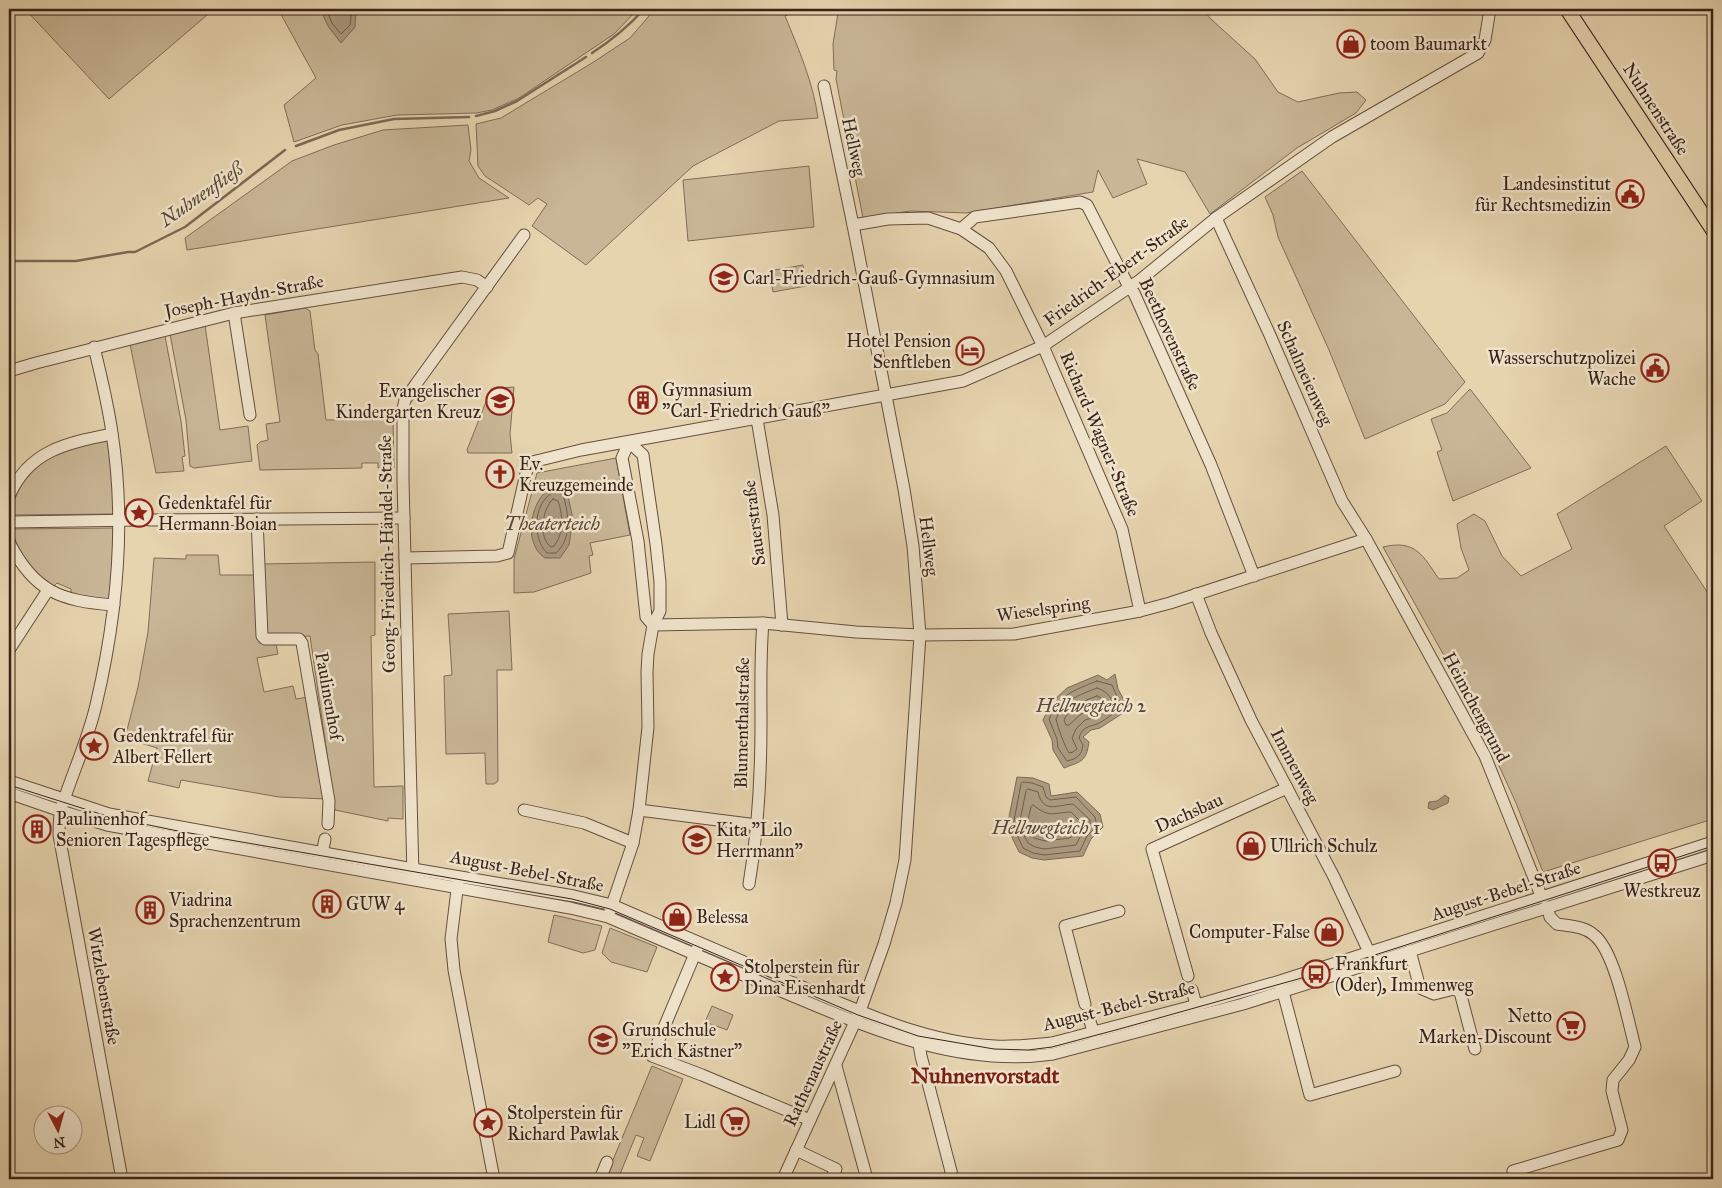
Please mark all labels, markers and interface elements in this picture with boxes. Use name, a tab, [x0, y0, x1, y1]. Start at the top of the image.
shop icon: toom Baumarkt	[1336, 29, 1366, 59]
place label: toom Baumarkt	[1370, 33, 1487, 55]
street label: Nuhnenstraße	[1618, 59, 1694, 159]
street label: Hellweg	[836, 115, 871, 179]
water label: Nuhnenfließ	[154, 156, 249, 233]
place label: Landesinstitut für Rechtsmedizin	[1475, 173, 1612, 216]
public building icon: Landesinstitut für Rechtsmedizin	[1615, 179, 1645, 209]
street label: Friedrich-Ebert-Straße	[1039, 211, 1193, 331]
school or university icon: Carl-Friedrich-Gauß-Gymnasium	[709, 263, 739, 293]
place label: Carl-Friedrich-Gauß-Gymnasium	[743, 267, 995, 289]
street label: Joseph-Haydn-Straße	[161, 270, 326, 324]
street label: Beethovenstraße	[1134, 274, 1206, 394]
street label: Schalmeienweg	[1271, 317, 1338, 430]
place label: Hotel Pension Senftleben	[846, 330, 951, 373]
hotel icon: Hotel Pension Senftleben	[955, 336, 985, 366]
place label: Wasserschutzpolizei Wache	[1488, 347, 1636, 390]
street label: Richard-Wagner-Straße	[1054, 348, 1145, 520]
public building icon: Wasserschutzpolizei Wache	[1640, 353, 1670, 383]
place label: Gymnasium "Carl-Friedrich Gauß"	[662, 379, 830, 422]
place label: Evangelischer Kindergarten Kreuz	[335, 380, 481, 424]
building icon: Gymnasium "Carl-Friedrich Gauß"	[628, 385, 658, 415]
school or university icon: Evangelischer Kindergarten Kreuz	[485, 386, 515, 416]
street label: Georg-Friedrich-Händel-Straße	[374, 435, 401, 673]
place label: Ev. Kreuzgemeinde	[519, 453, 633, 497]
church icon: Ev. Kreuzgemeinde	[485, 459, 515, 489]
street label: Sauerstraße	[738, 479, 770, 567]
place label: Gedenktafel für Hermann Boian	[158, 492, 277, 535]
place icon: Gedenktafel für Hermann Boian	[124, 498, 154, 528]
water label: Theaterteich	[504, 512, 600, 535]
street label: Hellweg	[913, 515, 944, 578]
street label: Wieselspring	[995, 592, 1092, 627]
street label: Heimchengrund	[1437, 648, 1514, 766]
street label: Paulinenhof	[310, 650, 348, 745]
street label: Blumenthalstraße	[730, 657, 754, 789]
water label: Hellwegteich 2	[1035, 694, 1147, 717]
street label: Immenweg	[1265, 724, 1324, 809]
place label: Gedenktrafel für Albert Fellert	[112, 725, 234, 768]
place icon: Gedenktrafel für Albert Fellert	[79, 731, 109, 761]
street label: Dachsbau	[1152, 788, 1227, 838]
place label: Paulinenhof Senioren Tagespflege	[56, 808, 209, 852]
building icon: Paulinenhof Senioren Tagespflege	[22, 814, 52, 844]
water label: Hellwegteich 1	[991, 816, 1100, 839]
place label: Kita "Lilo Herrmann"	[716, 819, 803, 862]
school or university icon: Kita "Lilo Herrmann"	[682, 825, 712, 855]
shop icon: Ullrich Schulz	[1236, 831, 1266, 861]
place label: Ullrich Schulz	[1270, 835, 1378, 857]
street label: August-Bebel-Straße	[447, 845, 606, 898]
bus stop icon: Westkreuz	[1647, 848, 1677, 878]
street label: August-Bebel-Straße	[1428, 856, 1584, 927]
place label: Westkreuz	[1623, 880, 1701, 902]
place label: Viadrina Sprachenzentrum	[168, 889, 301, 932]
building icon: GUW 4	[312, 889, 342, 919]
place label: GUW 4	[346, 893, 405, 915]
building icon: Viadrina Sprachenzentrum	[135, 895, 165, 925]
shop icon: Belessa	[662, 902, 692, 932]
place label: Belessa	[696, 906, 749, 928]
shop icon: Computer-False	[1314, 917, 1344, 947]
place label: Computer-False	[1189, 921, 1310, 943]
street label: Witzlebenstraße	[83, 925, 125, 1047]
place label: Frankfurt (Oder), Immenweg	[1335, 953, 1474, 997]
place label: Stolperstein für Dina Eisenhardt	[744, 956, 866, 999]
bus stop icon: Frankfurt (Oder), Immenweg	[1301, 959, 1331, 989]
place icon: Stolperstein für Dina Eisenhardt	[710, 962, 740, 992]
street label: August-Bebel-Straße	[1040, 976, 1197, 1037]
place label: Netto Marken-Discount	[1418, 1005, 1553, 1048]
supermarket icon: Netto Marken-Discount	[1556, 1011, 1586, 1041]
street label: Rathenaustraße	[779, 1016, 847, 1130]
place label: Grundschule "Erich Kästner"	[622, 1019, 742, 1062]
school or university icon: Grundschule "Erich Kästner"	[588, 1025, 618, 1055]
district label: Nuhnenvorstadt	[911, 1062, 1059, 1089]
place label: Stolperstein für Richard Pawlak	[507, 1102, 623, 1145]
north arrow	[32, 1106, 82, 1156]
supermarket icon: Lidl	[720, 1107, 750, 1137]
place icon: Stolperstein für Richard Pawlak	[473, 1108, 503, 1138]
place label: Lidl	[684, 1111, 716, 1133]
text: N	[52, 1133, 66, 1152]

